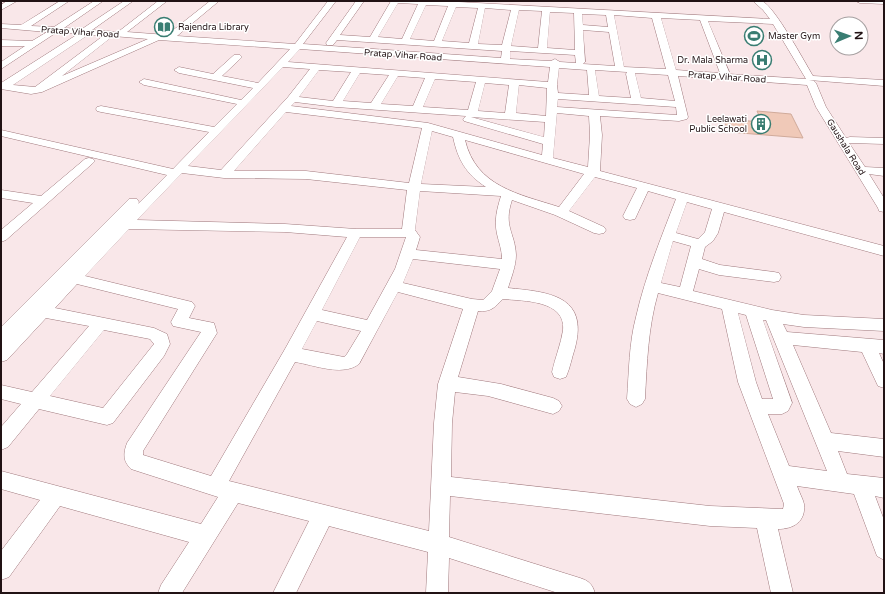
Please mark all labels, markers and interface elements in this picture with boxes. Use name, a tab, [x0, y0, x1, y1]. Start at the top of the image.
library icon: Rajendra Library	[153, 16, 175, 38]
north arrow	[829, 16, 869, 56]
place label: Rajendra Library	[178, 22, 249, 33]
street label: Pratap Vihar Road	[41, 24, 119, 41]
sports icon: Master Gym	[743, 25, 765, 47]
place label: Master Gym	[768, 31, 820, 42]
text: N	[852, 31, 865, 40]
street label: Pratap Vihar Road	[364, 47, 442, 64]
hospital icon: Dr. Mala Sharma	[751, 49, 773, 71]
place label: Dr. Mala Sharma	[677, 55, 748, 66]
street label: Pratap Vihar Road	[688, 69, 766, 86]
building icon: Leelawati Public School	[750, 113, 772, 135]
place label: Leelawati Public School	[689, 114, 747, 135]
street label: Gaushala Road	[824, 117, 867, 178]

